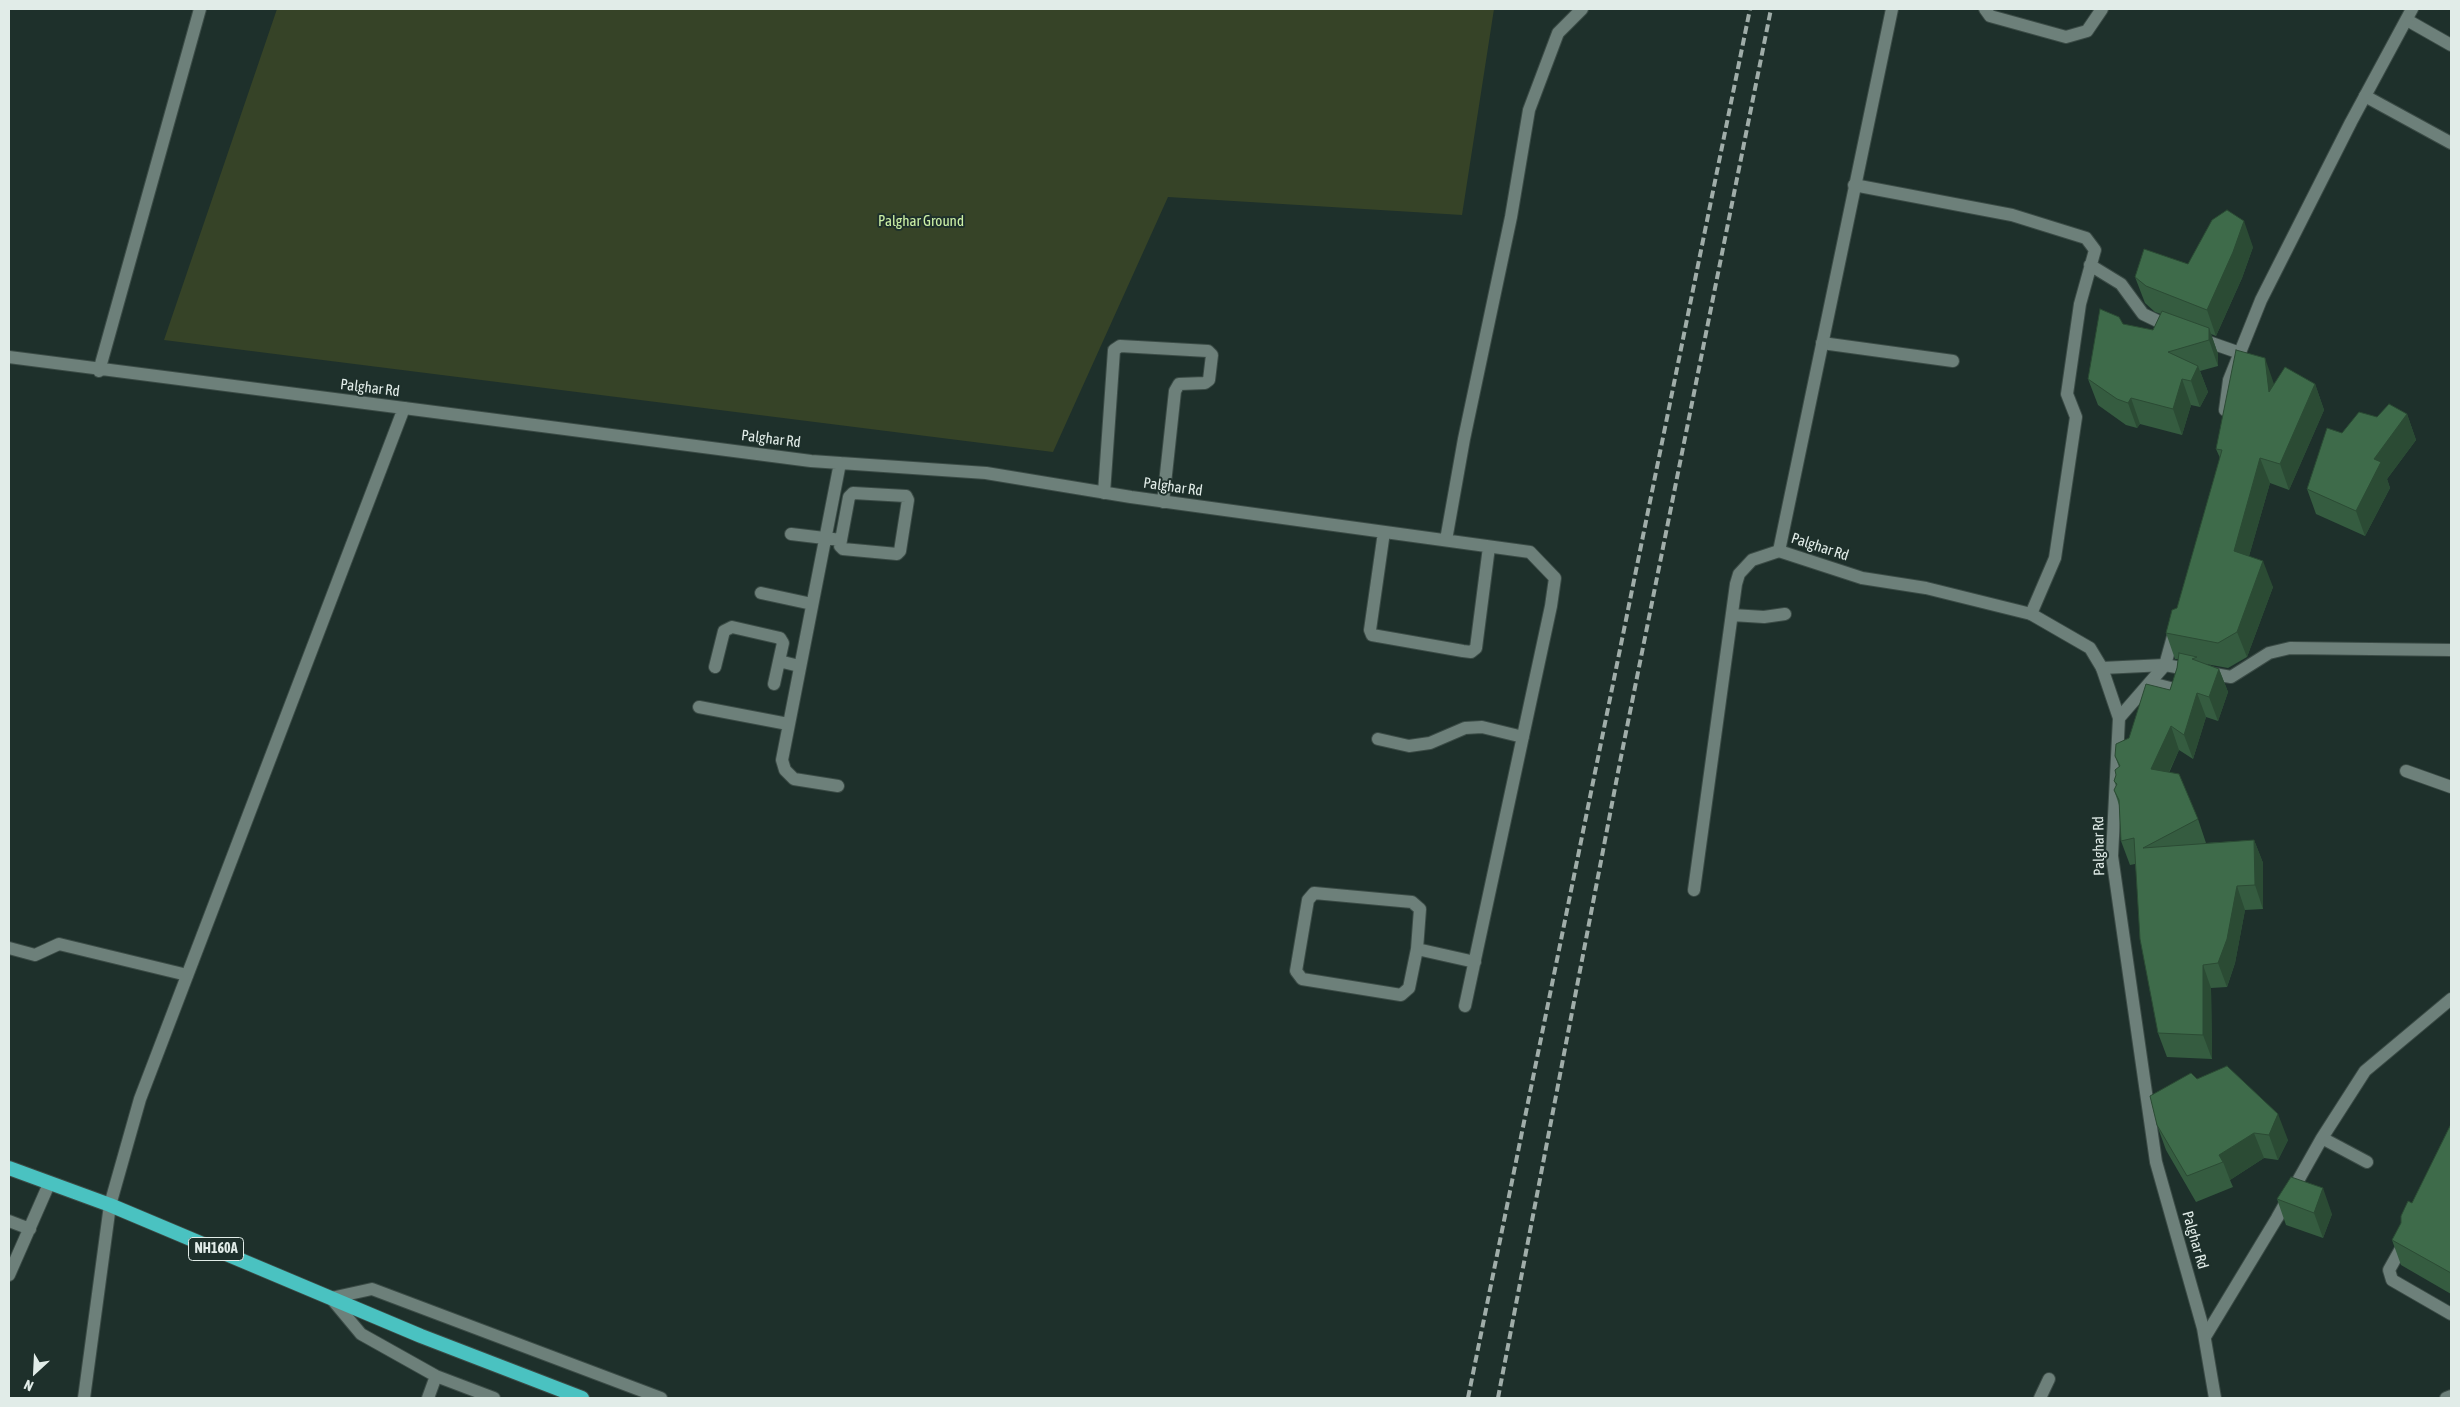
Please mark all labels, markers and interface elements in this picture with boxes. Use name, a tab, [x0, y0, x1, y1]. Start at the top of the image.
park label: Palghar Ground	[878, 212, 964, 230]
street label: Palghar Rd	[339, 375, 401, 401]
street label: Palghar Rd	[740, 426, 802, 452]
street label: Palghar Rd	[1142, 474, 1204, 500]
street label: Palghar Rd	[1789, 529, 1851, 565]
street label: Palghar Rd	[2089, 816, 2109, 876]
street label: Palghar Rd	[2178, 1209, 2212, 1271]
road number: NH160A	[188, 1238, 244, 1260]
north arrow	[10, 1347, 60, 1397]
text: N	[22, 1377, 36, 1395]

